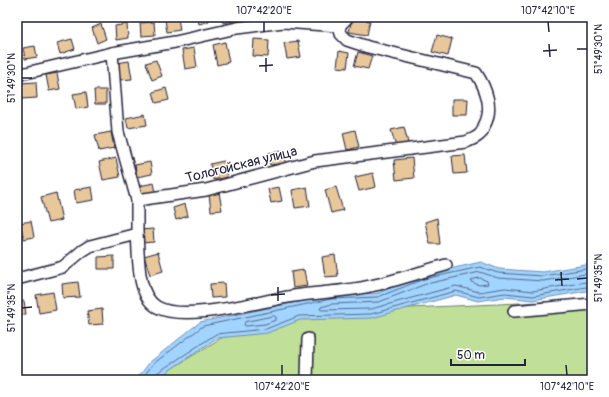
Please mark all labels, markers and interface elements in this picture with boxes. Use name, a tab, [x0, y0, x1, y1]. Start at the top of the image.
text: 107°42'20"E	[236, 5, 292, 17]
text: 107°42'10"E	[521, 5, 575, 17]
text: 51°49'30"N	[593, 24, 605, 74]
text: 51°49'30"N	[6, 53, 18, 103]
street label: Тологойская улица	[184, 142, 299, 187]
text: 51°49'35"N	[593, 254, 605, 302]
text: 51°49'35"N	[6, 284, 18, 332]
scale bar	[451, 341, 525, 367]
text: 50 m	[457, 348, 485, 363]
text: 107°42'20"E	[254, 381, 310, 393]
text: 107°42'10"E	[540, 381, 594, 393]

